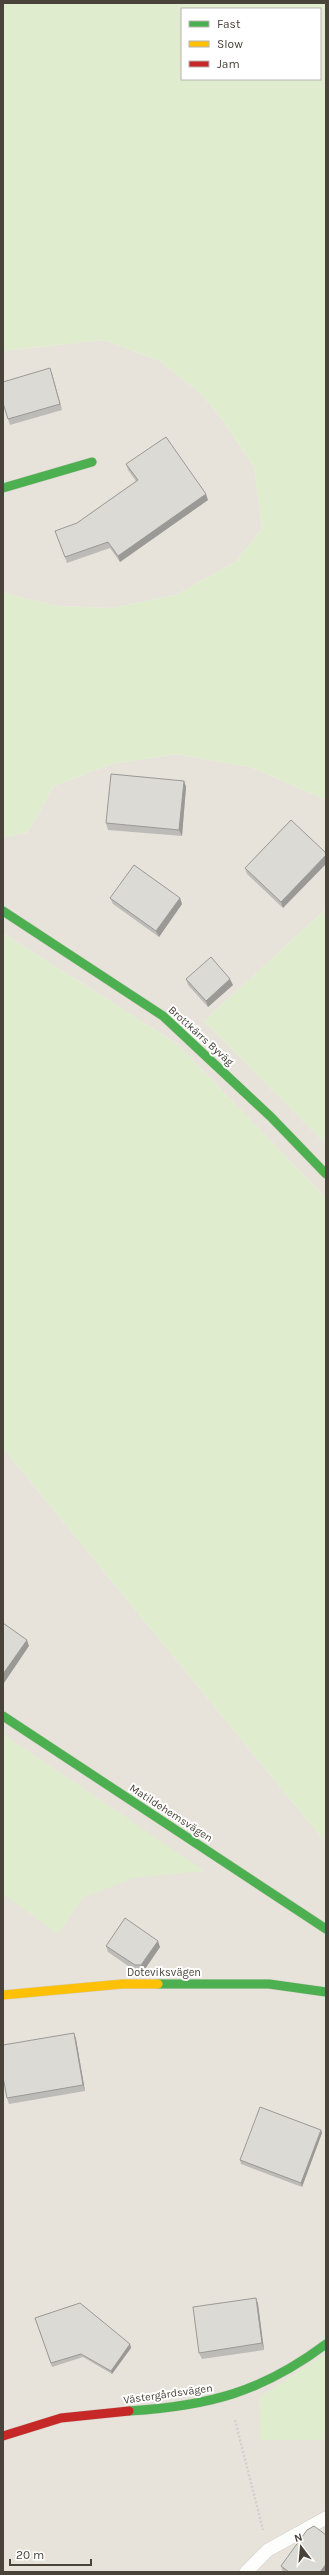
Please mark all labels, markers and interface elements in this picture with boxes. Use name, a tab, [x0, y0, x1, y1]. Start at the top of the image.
legend	[181, 8, 321, 80]
text: Fast	[217, 17, 241, 31]
text: Slow	[217, 37, 243, 51]
text: Jam	[217, 57, 240, 71]
street label: Brottkärrs Byväg	[166, 1003, 237, 1069]
street label: Matildehemsvägen	[127, 1781, 215, 1845]
street label: Doteviksvägen	[127, 1966, 201, 1979]
street label: Västergårdsvägen	[123, 2381, 213, 2407]
north arrow	[281, 2527, 321, 2567]
text: N	[293, 2531, 304, 2545]
scale bar	[10, 2541, 91, 2567]
text: 20 m	[16, 2548, 44, 2562]

